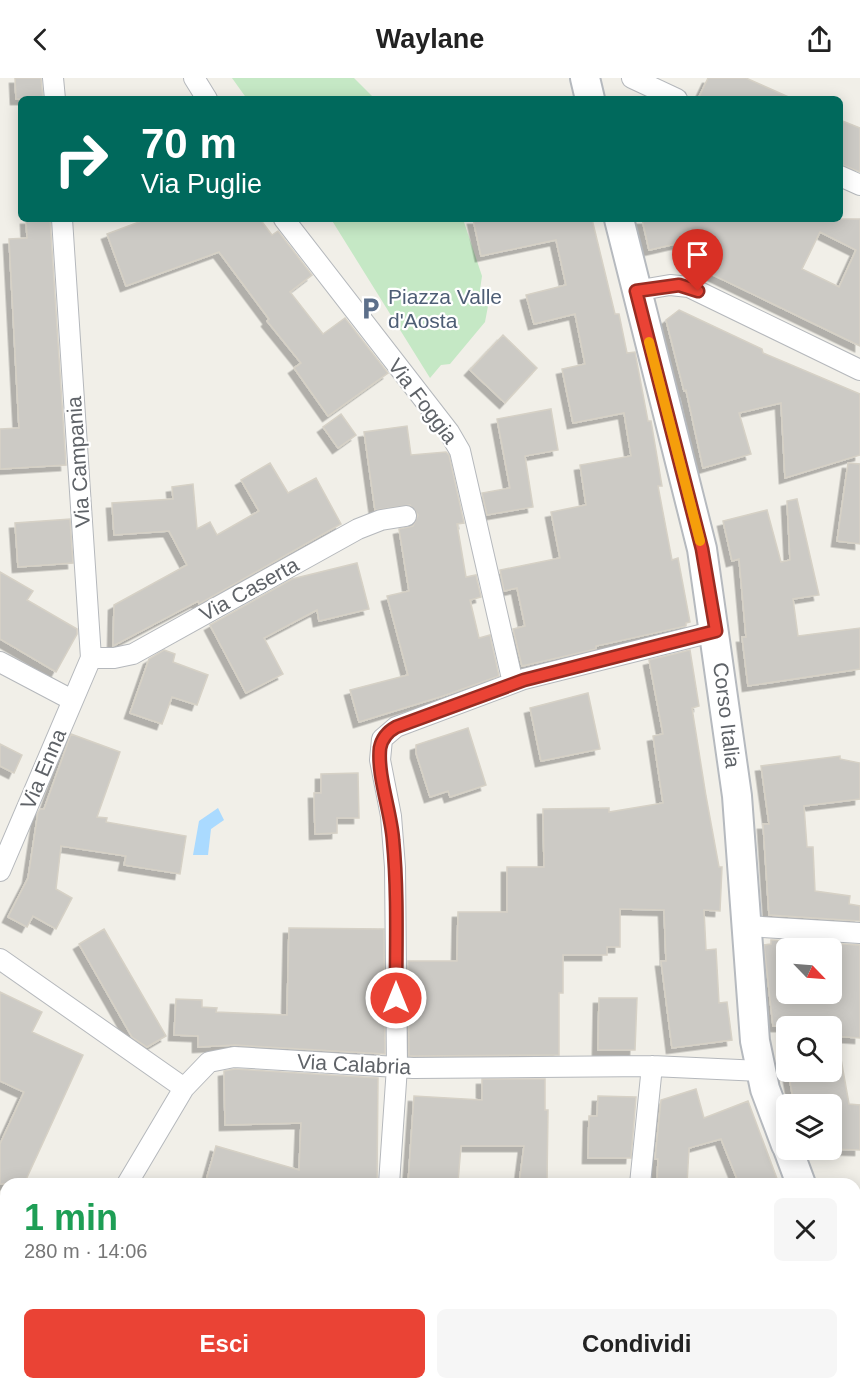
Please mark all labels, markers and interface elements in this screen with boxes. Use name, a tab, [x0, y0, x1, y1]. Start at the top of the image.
icon: back	[24, 23, 57, 56]
icon: share	[803, 23, 836, 56]
text: Waylane	[376, 24, 484, 54]
icon: right	[42, 120, 120, 198]
text: 70 m	[141, 120, 237, 167]
text: Via Puglie	[141, 169, 262, 199]
pin	[672, 229, 723, 291]
icon: arrive	[681, 238, 714, 271]
place label: Piazza Valle d'Aosta	[388, 285, 502, 332]
parking icon: Piazza Valle d'Aosta	[357, 295, 383, 321]
street label: Via Foggia	[384, 354, 462, 448]
street label: Via Campania	[62, 395, 94, 528]
street label: Via Caserta	[196, 552, 303, 626]
street label: Corso Italia	[709, 661, 745, 769]
street label: Via Enna	[16, 725, 70, 813]
north arrow	[776, 938, 842, 1004]
map controls	[776, 938, 842, 1160]
position arrow	[364, 966, 428, 1030]
button: search	[776, 1016, 842, 1082]
street label: Via Calabria	[296, 1050, 412, 1078]
button: layers	[776, 1094, 842, 1160]
text: 1 min	[24, 1197, 118, 1238]
button: close	[774, 1198, 837, 1261]
text: 280 m · 14:06	[24, 1240, 147, 1262]
button: Esci	[24, 1309, 425, 1378]
button: Condividi	[437, 1309, 837, 1378]

